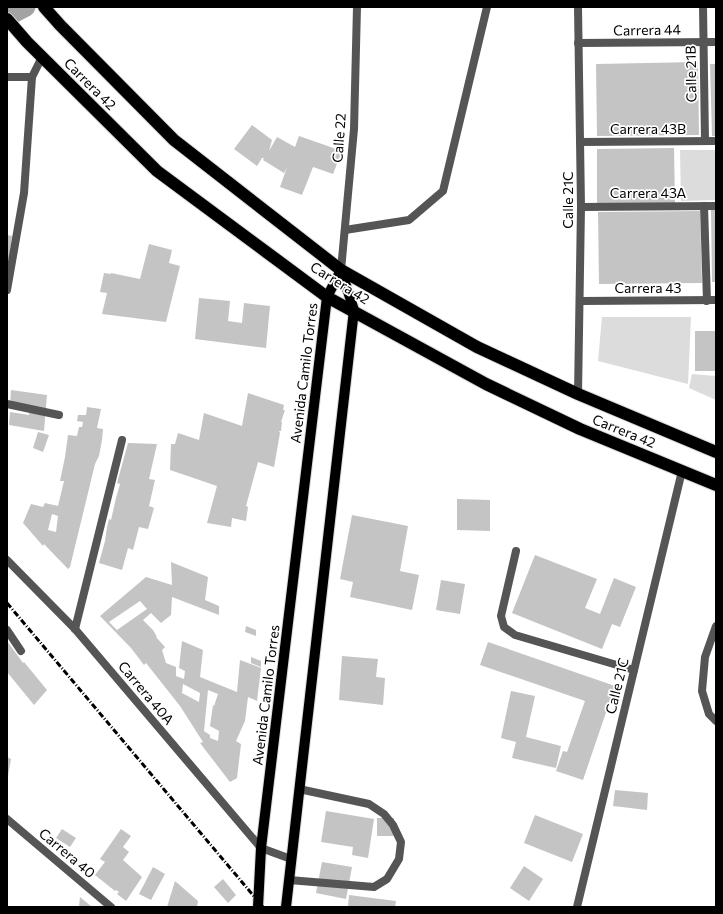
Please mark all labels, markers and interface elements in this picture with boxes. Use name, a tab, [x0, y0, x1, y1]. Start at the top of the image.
street label: Carrera 44	[613, 20, 681, 39]
street label: Calle 21B	[682, 45, 699, 103]
street label: Carrera 42	[61, 54, 120, 113]
street label: Calle 22	[328, 112, 349, 163]
street label: Carrera 43B	[610, 120, 686, 137]
street label: Calle 21C	[559, 171, 576, 229]
street label: Carrera 43A	[610, 184, 687, 201]
street label: Carrera 42	[307, 258, 373, 308]
street label: Carrera 43	[614, 279, 682, 296]
street label: Avenida Camilo Torres	[286, 302, 321, 444]
street label: Carrera 42	[590, 410, 658, 451]
street label: Avenida Camilo Torres	[248, 624, 283, 766]
street label: Calle 21C	[601, 656, 632, 716]
street label: Carrera 40A	[115, 658, 178, 728]
street label: Carrera 40	[36, 824, 99, 881]

